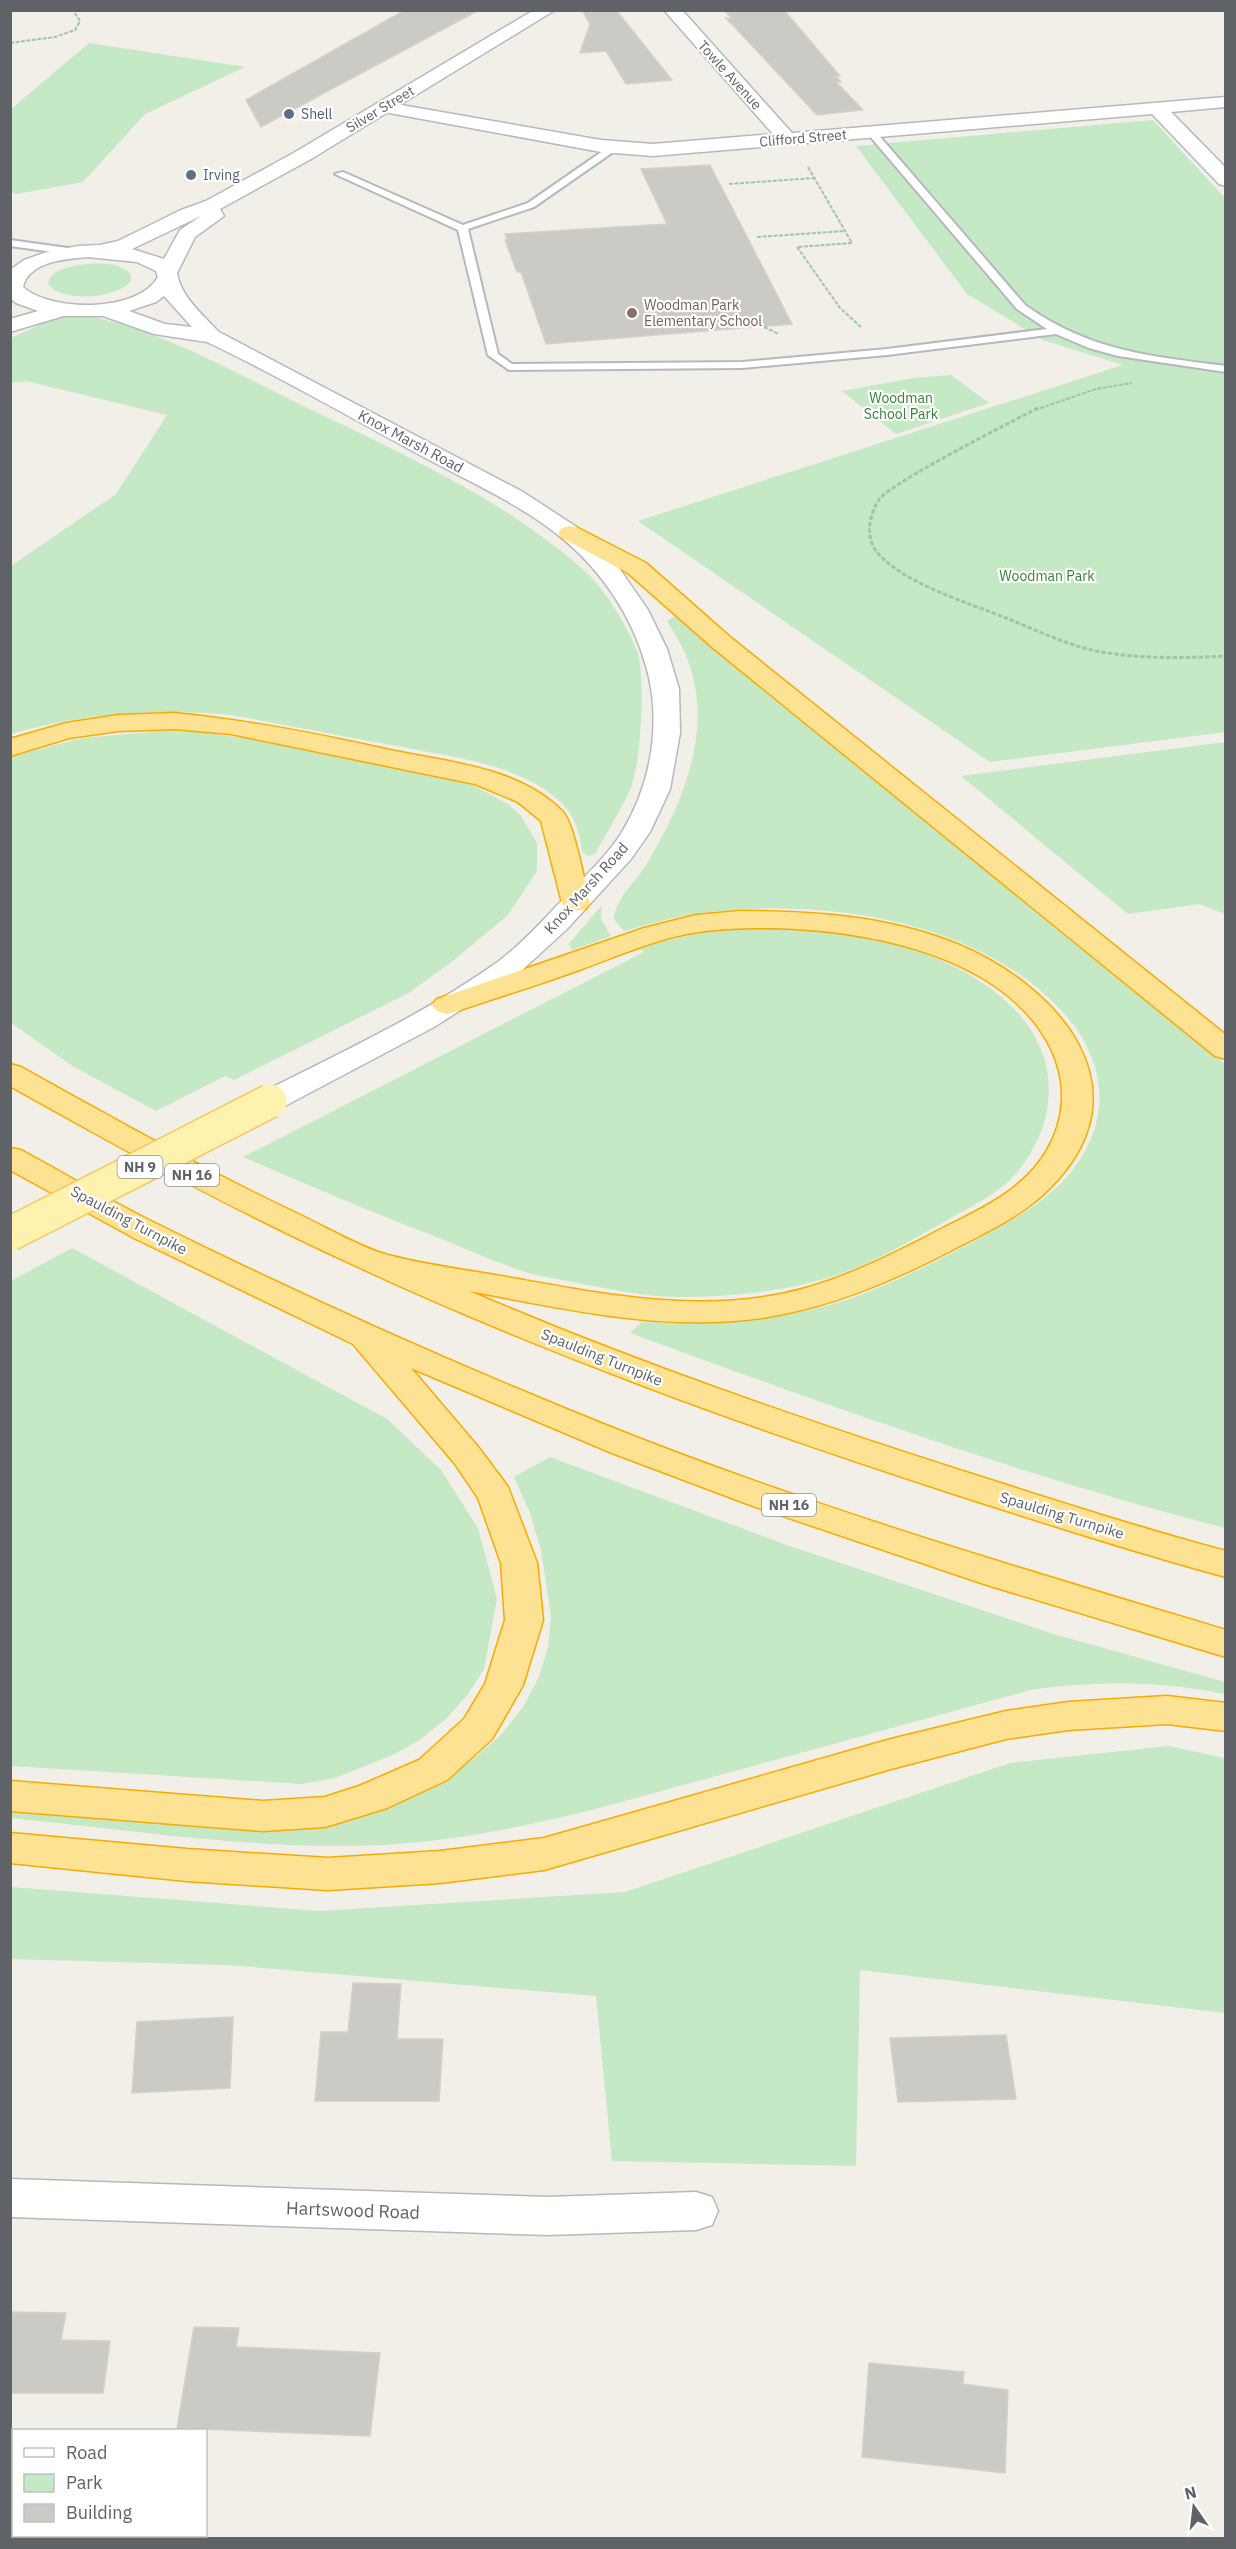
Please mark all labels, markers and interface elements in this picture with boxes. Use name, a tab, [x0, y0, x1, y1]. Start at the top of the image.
street label: Towle Avenue	[694, 37, 766, 114]
street label: Silver Street	[343, 82, 418, 136]
place label: Shell	[301, 105, 333, 123]
marker: Shell	[282, 107, 296, 121]
street label: Clifford Street	[759, 125, 848, 151]
place label: Irving	[203, 166, 240, 184]
marker: Irving	[184, 168, 198, 182]
place label: Woodman Park Elementary School	[644, 296, 762, 330]
marker: Woodman Park Elementary School	[625, 306, 639, 320]
park label: Woodman School Park	[864, 389, 939, 423]
street label: Knox Marsh Road	[355, 405, 467, 477]
park label: Woodman Park	[999, 567, 1095, 585]
street label: Knox Marsh Road	[540, 838, 632, 938]
road number: NH 9	[118, 1156, 162, 1178]
road number: NH 16	[165, 1164, 219, 1186]
street label: Spaulding Turnpike	[68, 1181, 190, 1259]
street label: Spaulding Turnpike	[539, 1324, 665, 1390]
street label: Spaulding Turnpike	[997, 1487, 1127, 1543]
road number: NH 16	[762, 1494, 816, 1516]
street label: Hartswood Road	[286, 2196, 420, 2224]
legend	[12, 2429, 207, 2537]
text: Road	[66, 2441, 107, 2464]
text: Park	[66, 2471, 103, 2494]
north arrow	[1164, 2477, 1224, 2537]
text: N	[1182, 2481, 1198, 2504]
text: Building	[66, 2501, 133, 2524]

